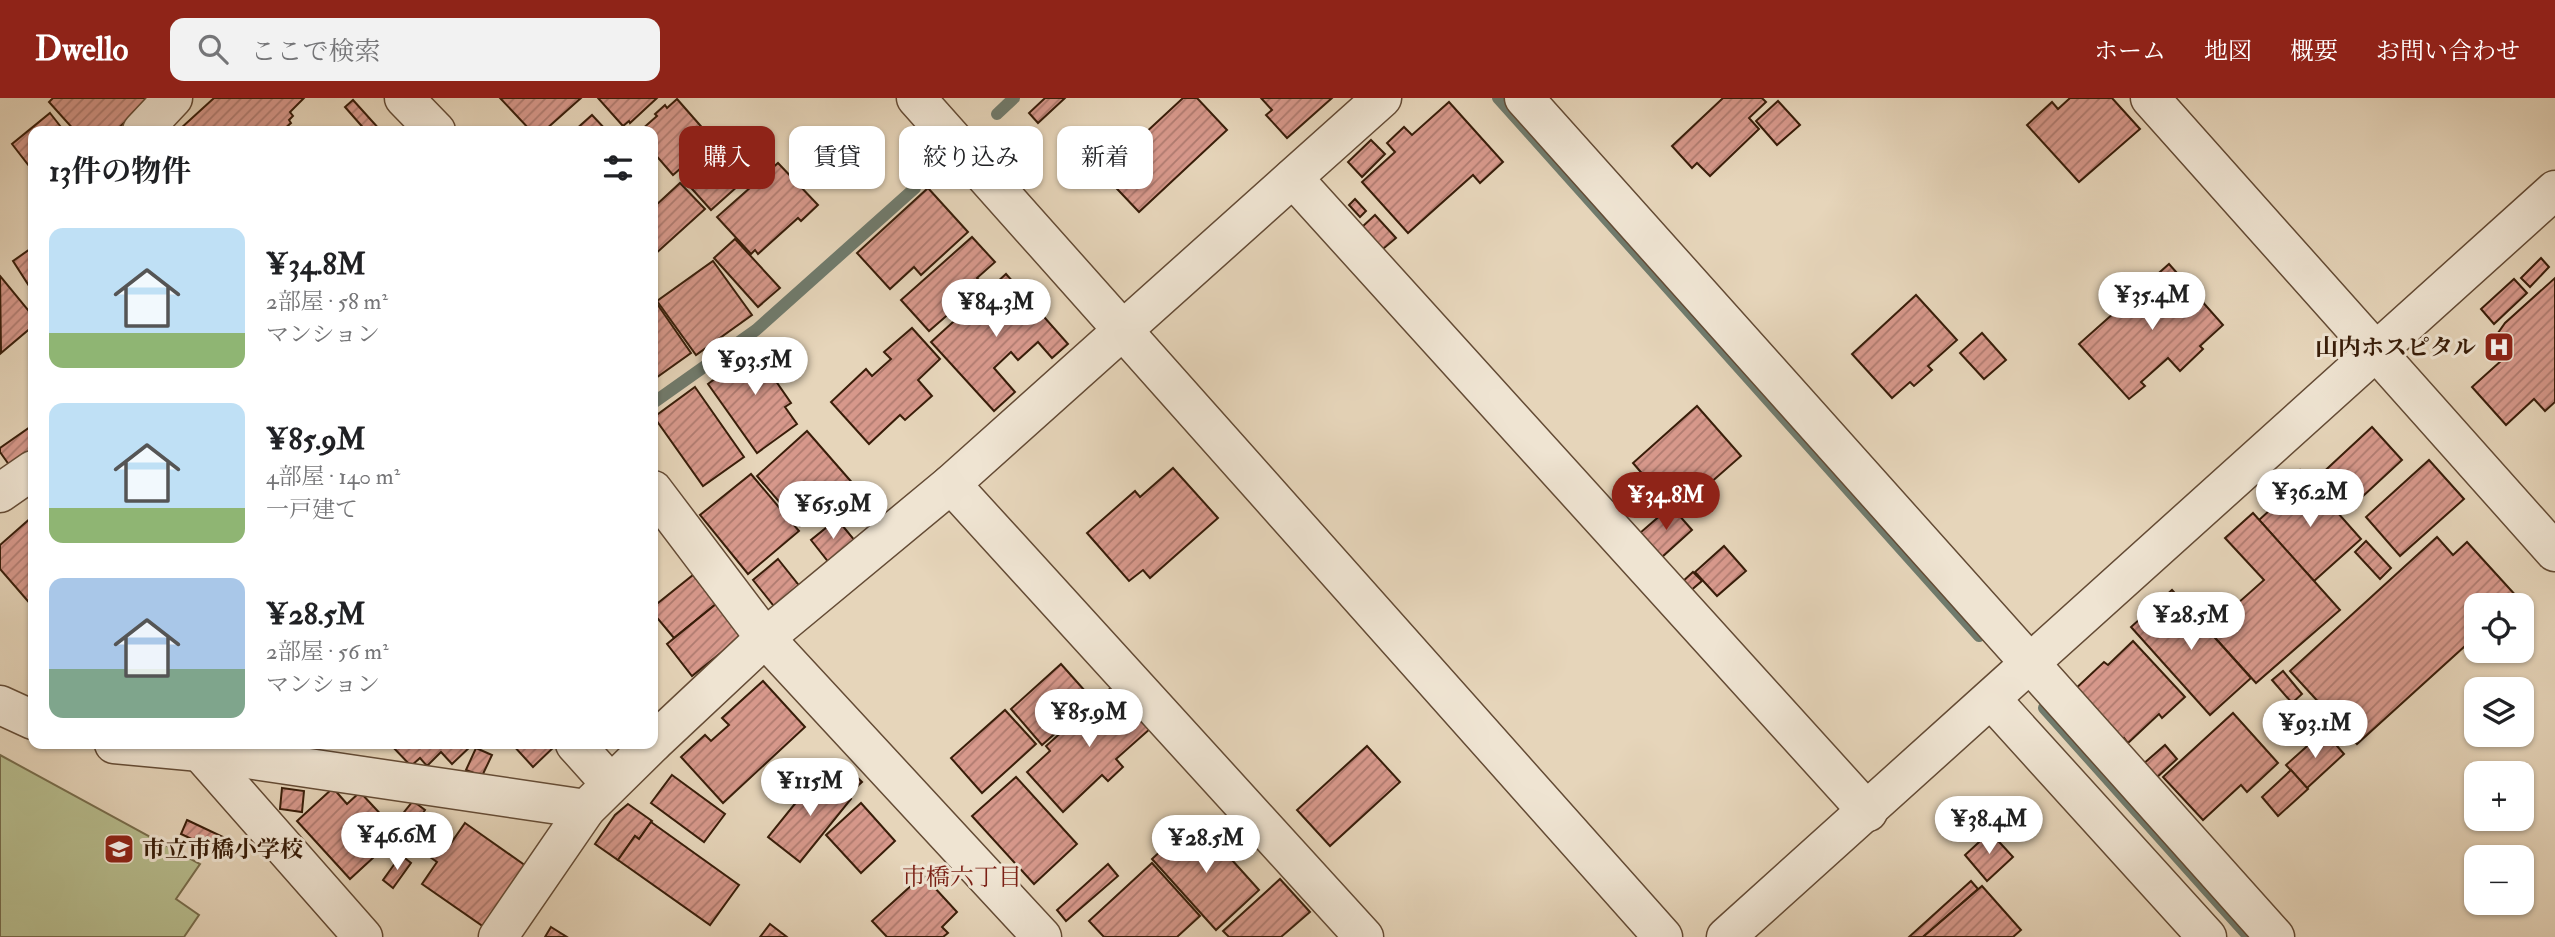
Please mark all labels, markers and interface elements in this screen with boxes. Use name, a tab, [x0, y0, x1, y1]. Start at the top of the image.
search box	[170, 18, 660, 81]
text: Dwello	[35, 29, 128, 70]
icon: search	[194, 30, 232, 68]
text: ここで検索	[250, 36, 380, 68]
text: ホーム	[2094, 36, 2166, 67]
text: 地図	[2204, 36, 2252, 67]
text: 概要	[2290, 36, 2338, 67]
text: お問い合わせ	[2376, 36, 2520, 67]
chip: 購入	[679, 126, 775, 189]
chip: 賃貸	[789, 126, 885, 189]
chip: 絞り込み	[899, 126, 1043, 189]
chip: 新着	[1057, 126, 1153, 189]
icon: filters	[599, 149, 637, 187]
text: 13件の物件	[49, 153, 191, 190]
text: ¥34.8M	[266, 246, 366, 283]
icon: home	[105, 256, 189, 340]
pin: ¥35.4M	[2095, 272, 2209, 332]
pin: ¥84.3M	[939, 280, 1053, 339]
text: ¥35.4M	[2114, 280, 2190, 309]
text: 2部屋 · 58 m²	[266, 287, 388, 316]
text: ¥84.3M	[958, 287, 1034, 316]
text: マンション	[266, 320, 380, 349]
hospital icon: 山内ホスピタル	[2482, 330, 2516, 364]
place label: 山内ホスピタル	[2315, 333, 2476, 362]
pin: ¥93.5M	[698, 338, 812, 397]
text: ¥93.5M	[718, 345, 792, 374]
text: ¥85.9M	[266, 421, 366, 458]
icon: home	[105, 431, 189, 515]
text: 4部屋 · 140 m²	[266, 462, 400, 491]
pin: ¥36.2M	[2253, 470, 2367, 529]
pin: ¥34.8M	[1609, 472, 1723, 532]
text: ¥36.2M	[2272, 477, 2348, 506]
text: ¥34.8M	[1628, 480, 1704, 509]
pin: ¥65.9M	[776, 482, 890, 541]
text: ¥65.9M	[794, 489, 872, 518]
text: 一戸建て	[266, 495, 358, 524]
pin: ¥28.5M	[2134, 592, 2248, 652]
map controls	[2464, 593, 2534, 915]
button: locate	[2464, 593, 2534, 663]
text: ¥28.5M	[266, 596, 365, 633]
text: ¥28.5M	[2153, 600, 2229, 629]
icon: home	[105, 606, 189, 690]
text: 2部屋 · 56 m²	[266, 637, 389, 666]
text: マンション	[266, 670, 380, 699]
button: layers	[2464, 677, 2534, 747]
pin: ¥85.9M	[1032, 690, 1146, 749]
text: ¥85.9M	[1051, 697, 1127, 726]
pin: ¥93.1M	[2258, 700, 2372, 760]
text: ¥93.1M	[2279, 708, 2351, 737]
pin: ¥115M	[761, 758, 859, 818]
button: +	[2464, 761, 2534, 831]
text: ¥115M	[777, 766, 843, 795]
pin: ¥38.4M	[1932, 796, 2046, 856]
text: ¥38.4M	[1951, 804, 2027, 833]
pin: ¥46.6M	[340, 812, 454, 872]
pin: ¥28.5M	[1149, 816, 1263, 875]
text: ¥46.6M	[357, 820, 437, 849]
text: ¥28.5M	[1168, 823, 1244, 852]
school or university icon: 市立市橋小学校	[102, 832, 136, 866]
place label: 市立市橋小学校	[142, 835, 303, 864]
button: −	[2464, 845, 2534, 915]
district label: 市橋六丁目	[902, 862, 1022, 893]

